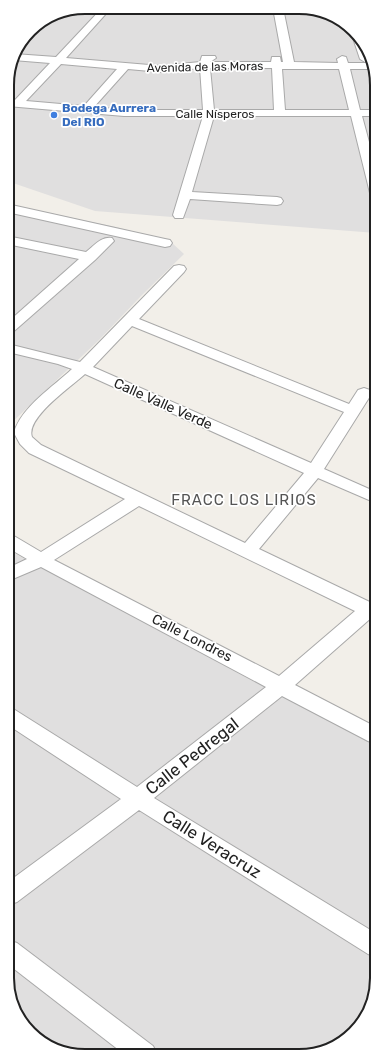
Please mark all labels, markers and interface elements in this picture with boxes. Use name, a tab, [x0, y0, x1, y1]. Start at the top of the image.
street label: Avenida de las Moras	[147, 59, 263, 75]
place label: Bodega Aurrera Del RIO	[62, 101, 156, 129]
street label: Calle Nísperos	[176, 107, 254, 121]
marker: Bodega Aurrera Del RIO	[49, 110, 59, 120]
street label: Calle Valle Verde	[111, 375, 215, 433]
district label: FRACC LOS LIRIOS	[171, 491, 317, 509]
street label: Calle Londres	[149, 610, 235, 666]
street label: Calle Pedregal	[141, 713, 243, 799]
street label: Calle Veracruz	[159, 806, 265, 882]

